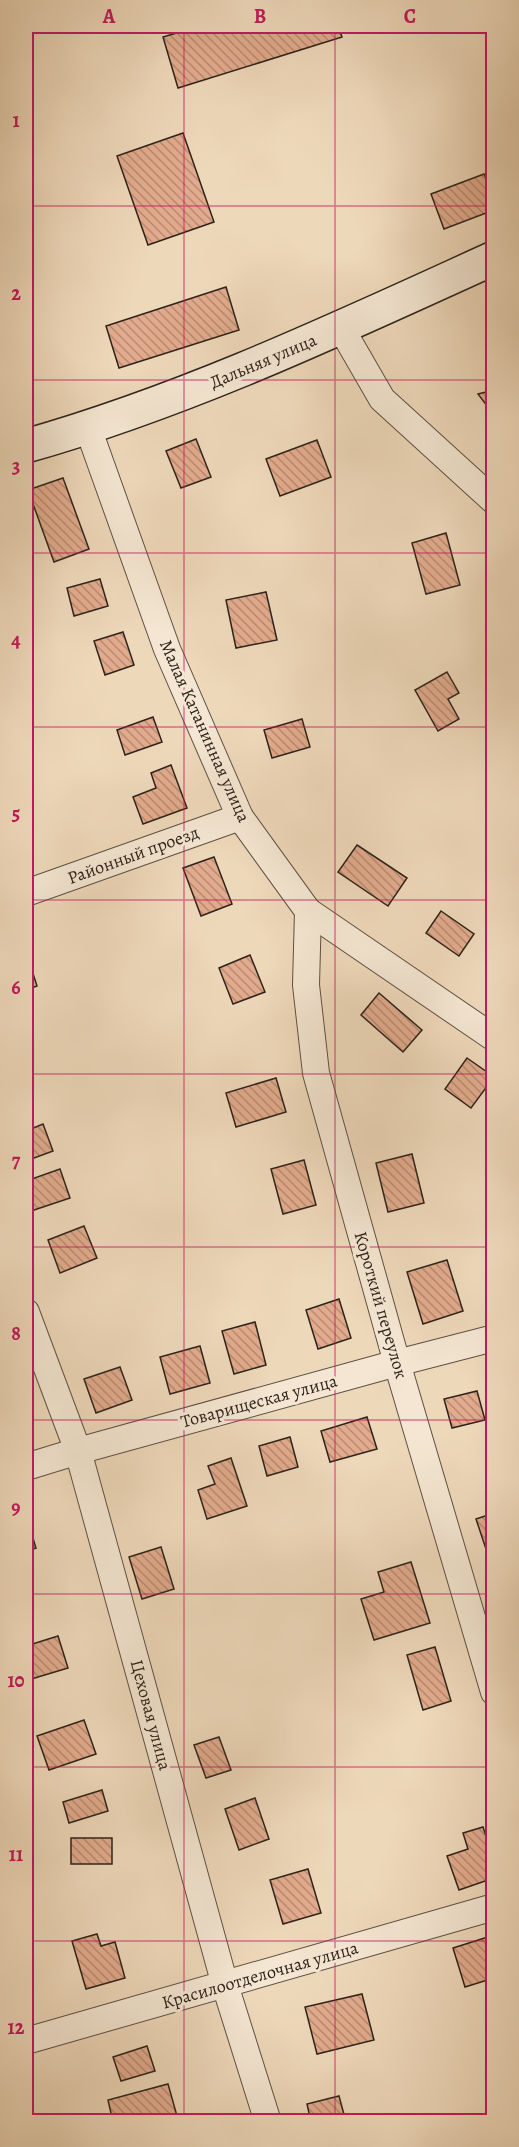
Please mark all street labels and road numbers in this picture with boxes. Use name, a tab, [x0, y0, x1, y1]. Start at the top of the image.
street label: Дальняя улица	[206, 327, 321, 394]
street label: Малая Катанинная улица	[154, 636, 256, 827]
street label: Районный проезд	[64, 820, 202, 890]
street label: Короткий переулок	[348, 1229, 414, 1381]
street label: Товарищеская улица	[178, 1368, 341, 1433]
street label: Цеховая улица	[125, 1657, 177, 1773]
street label: Красилоотделочная улица	[159, 1935, 362, 2015]

